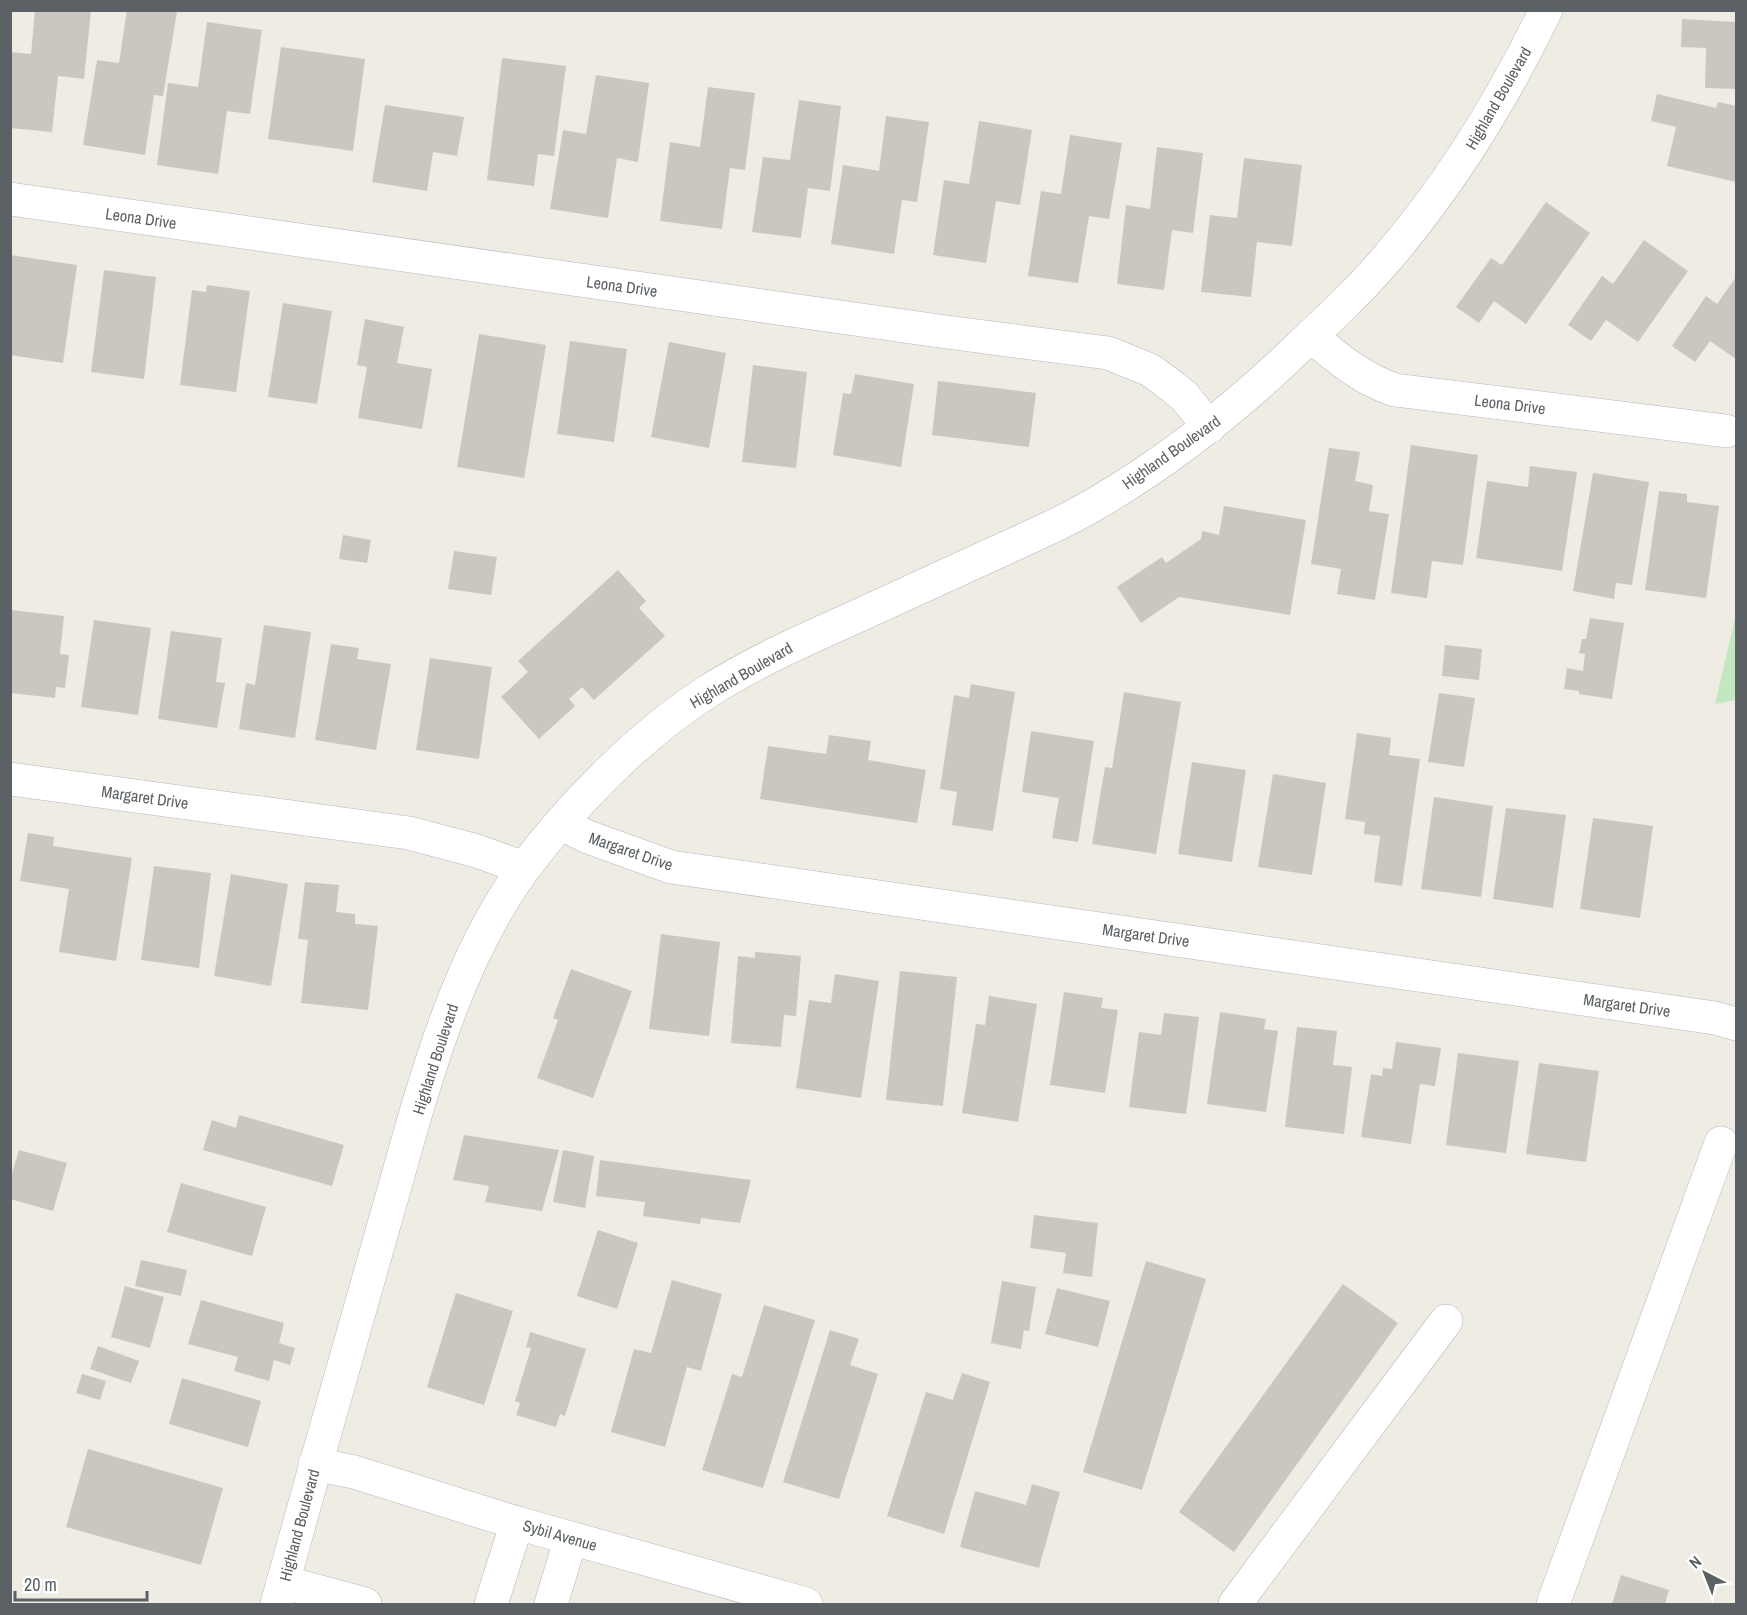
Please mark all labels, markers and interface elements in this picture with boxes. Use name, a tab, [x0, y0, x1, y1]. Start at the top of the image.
street label: Highland Boulevard	[1460, 43, 1536, 153]
street label: Leona Drive	[104, 202, 178, 234]
street label: Leona Drive	[585, 270, 659, 302]
street label: Leona Drive	[1473, 389, 1547, 419]
street label: Highland Boulevard	[1117, 410, 1225, 494]
street label: Highland Boulevard	[686, 637, 796, 713]
street label: Margaret Drive	[100, 780, 190, 814]
street label: Margaret Drive	[586, 826, 676, 876]
street label: Margaret Drive	[1101, 918, 1191, 952]
street label: Margaret Drive	[1582, 988, 1672, 1022]
street label: Highland Boulevard	[407, 1001, 463, 1117]
street label: Highland Boulevard	[273, 1466, 325, 1584]
street label: Sybil Avenue	[520, 1514, 600, 1556]
north arrow	[1675, 1543, 1735, 1603]
text: N	[1684, 1551, 1706, 1573]
scale bar	[15, 1564, 147, 1602]
text: 20 m	[24, 1572, 57, 1597]

